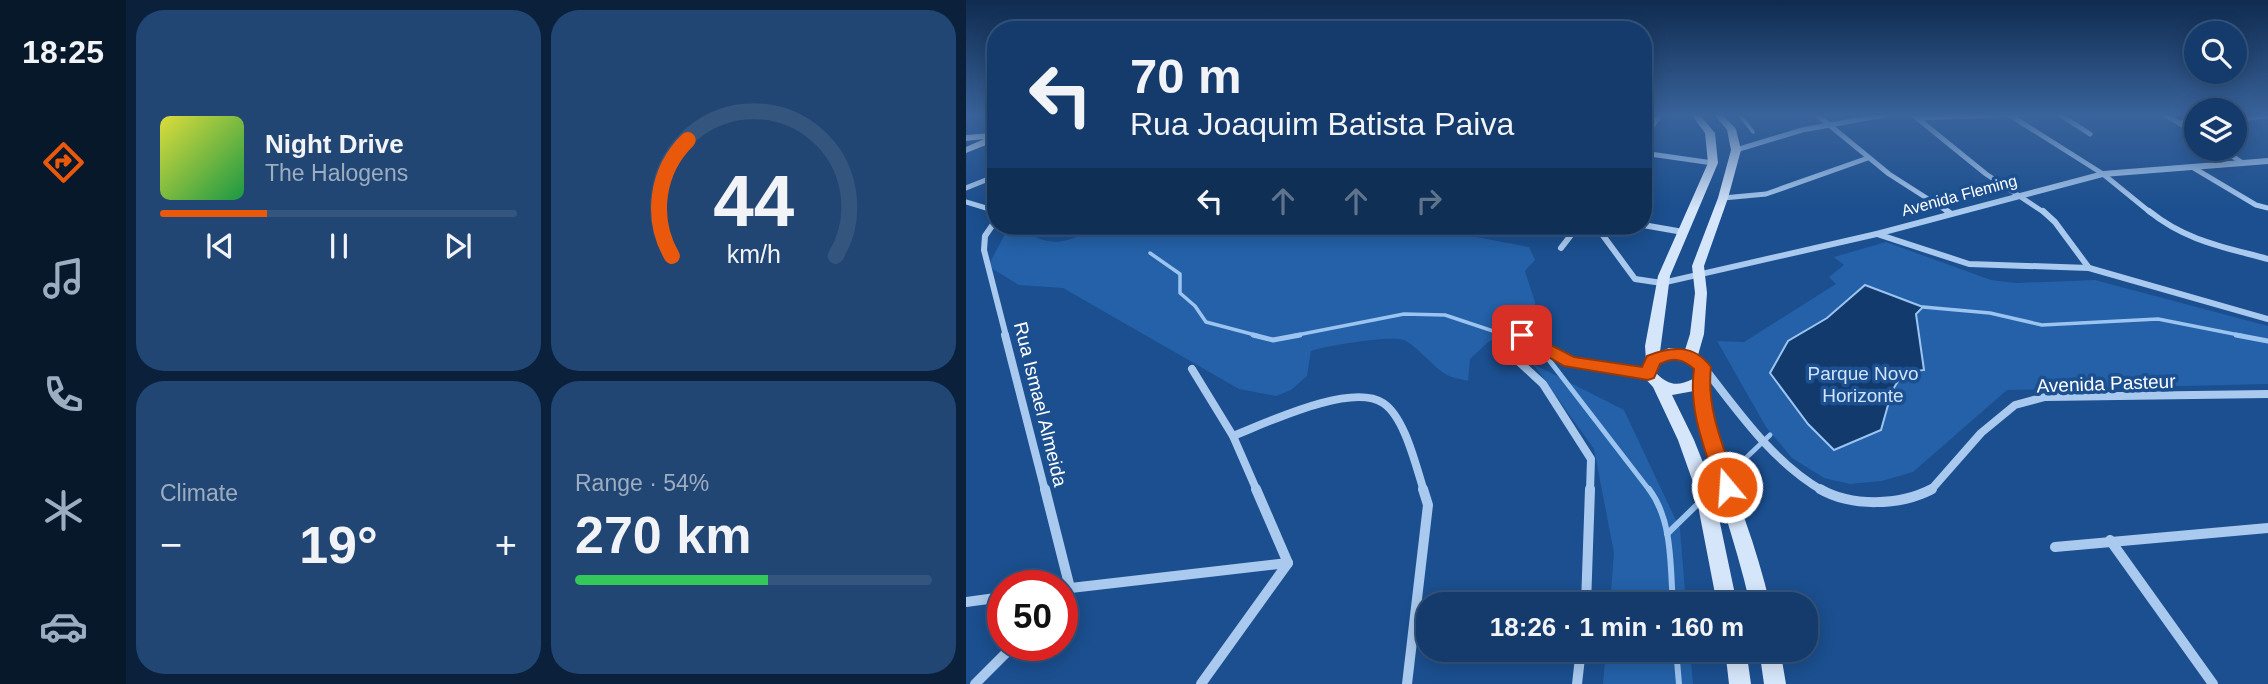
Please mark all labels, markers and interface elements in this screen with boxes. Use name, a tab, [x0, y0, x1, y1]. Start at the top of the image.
map controls	[2184, 21, 2247, 161]
button: search	[2184, 21, 2247, 84]
text: 18:25	[22, 34, 104, 70]
icon: left	[1015, 49, 1106, 140]
text: 70 m	[1130, 49, 1242, 103]
button: layers	[2184, 98, 2247, 161]
text: Rua Joaquim Batista Paiva	[1130, 106, 1514, 142]
text: Night Drive	[265, 129, 404, 159]
icon: directions	[39, 138, 88, 187]
text: The Halogens	[265, 160, 408, 186]
text: 44	[713, 161, 794, 242]
street label: Avenida Fleming	[1900, 172, 2019, 219]
icon: left	[1191, 182, 1229, 220]
icon: ahead	[1264, 182, 1302, 220]
icon: ahead	[1337, 182, 1375, 220]
icon: right	[1410, 182, 1448, 220]
icon: previous	[201, 227, 239, 265]
icon: pause	[320, 227, 358, 265]
icon: next	[439, 227, 477, 265]
text: km/h	[726, 240, 781, 268]
icon: music	[39, 254, 88, 303]
pin	[1492, 305, 1552, 365]
icon: arrive	[1503, 316, 1541, 354]
street label: Rua Ismael Almeida	[1010, 320, 1071, 489]
park label: Parque Novo Horizonte	[1808, 363, 1918, 406]
icon: phone	[39, 370, 88, 419]
street label: Avenida Pasteur	[2036, 371, 2177, 396]
position arrow	[1690, 450, 1764, 524]
text: Range · 54%	[575, 470, 709, 496]
text: Climate	[160, 480, 238, 506]
icon: climate	[39, 486, 88, 535]
text: 270 km	[575, 506, 751, 564]
text: 19°	[299, 516, 378, 574]
text: −	[160, 524, 182, 566]
text: +	[495, 524, 517, 566]
speed limit sign: 50	[987, 570, 1078, 661]
icon: car	[39, 602, 88, 651]
text: 18:26 · 1 min · 160 m	[1490, 612, 1744, 642]

